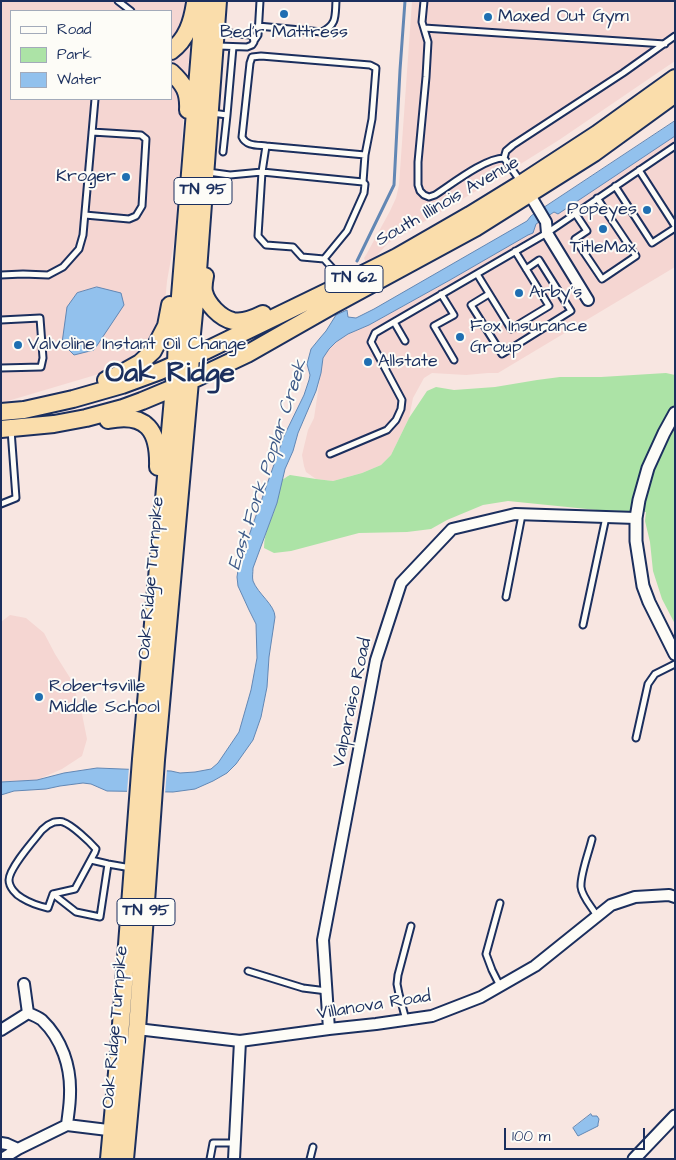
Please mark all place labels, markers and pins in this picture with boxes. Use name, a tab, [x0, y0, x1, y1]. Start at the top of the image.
place label: Maxed Out Gym	[498, 6, 629, 28]
marker: Bed'r Mattress	[278, 8, 290, 20]
marker: Maxed Out Gym	[482, 11, 494, 23]
place label: Bed'r Mattress	[220, 22, 348, 44]
place label: Kroger	[56, 166, 116, 188]
marker: Kroger	[120, 171, 132, 183]
place label: Popeyes	[567, 199, 637, 221]
marker: Popeyes	[641, 204, 653, 216]
marker: TitleMax	[597, 223, 609, 235]
place label: TitleMax	[570, 237, 636, 259]
place label: Arby's	[529, 282, 582, 304]
marker: Arby's	[513, 287, 525, 299]
place label: Fox Insurance Group	[470, 316, 587, 358]
marker: Fox Insurance Group	[454, 331, 466, 343]
place label: Valvoline Instant Oil Change	[28, 334, 247, 356]
marker: Valvoline Instant Oil Change	[12, 339, 24, 351]
place label: Allstate	[378, 351, 438, 373]
marker: Allstate	[362, 356, 374, 368]
place label: Robertsville Middle School	[49, 676, 160, 719]
marker: Robertsville Middle School	[33, 691, 45, 703]

